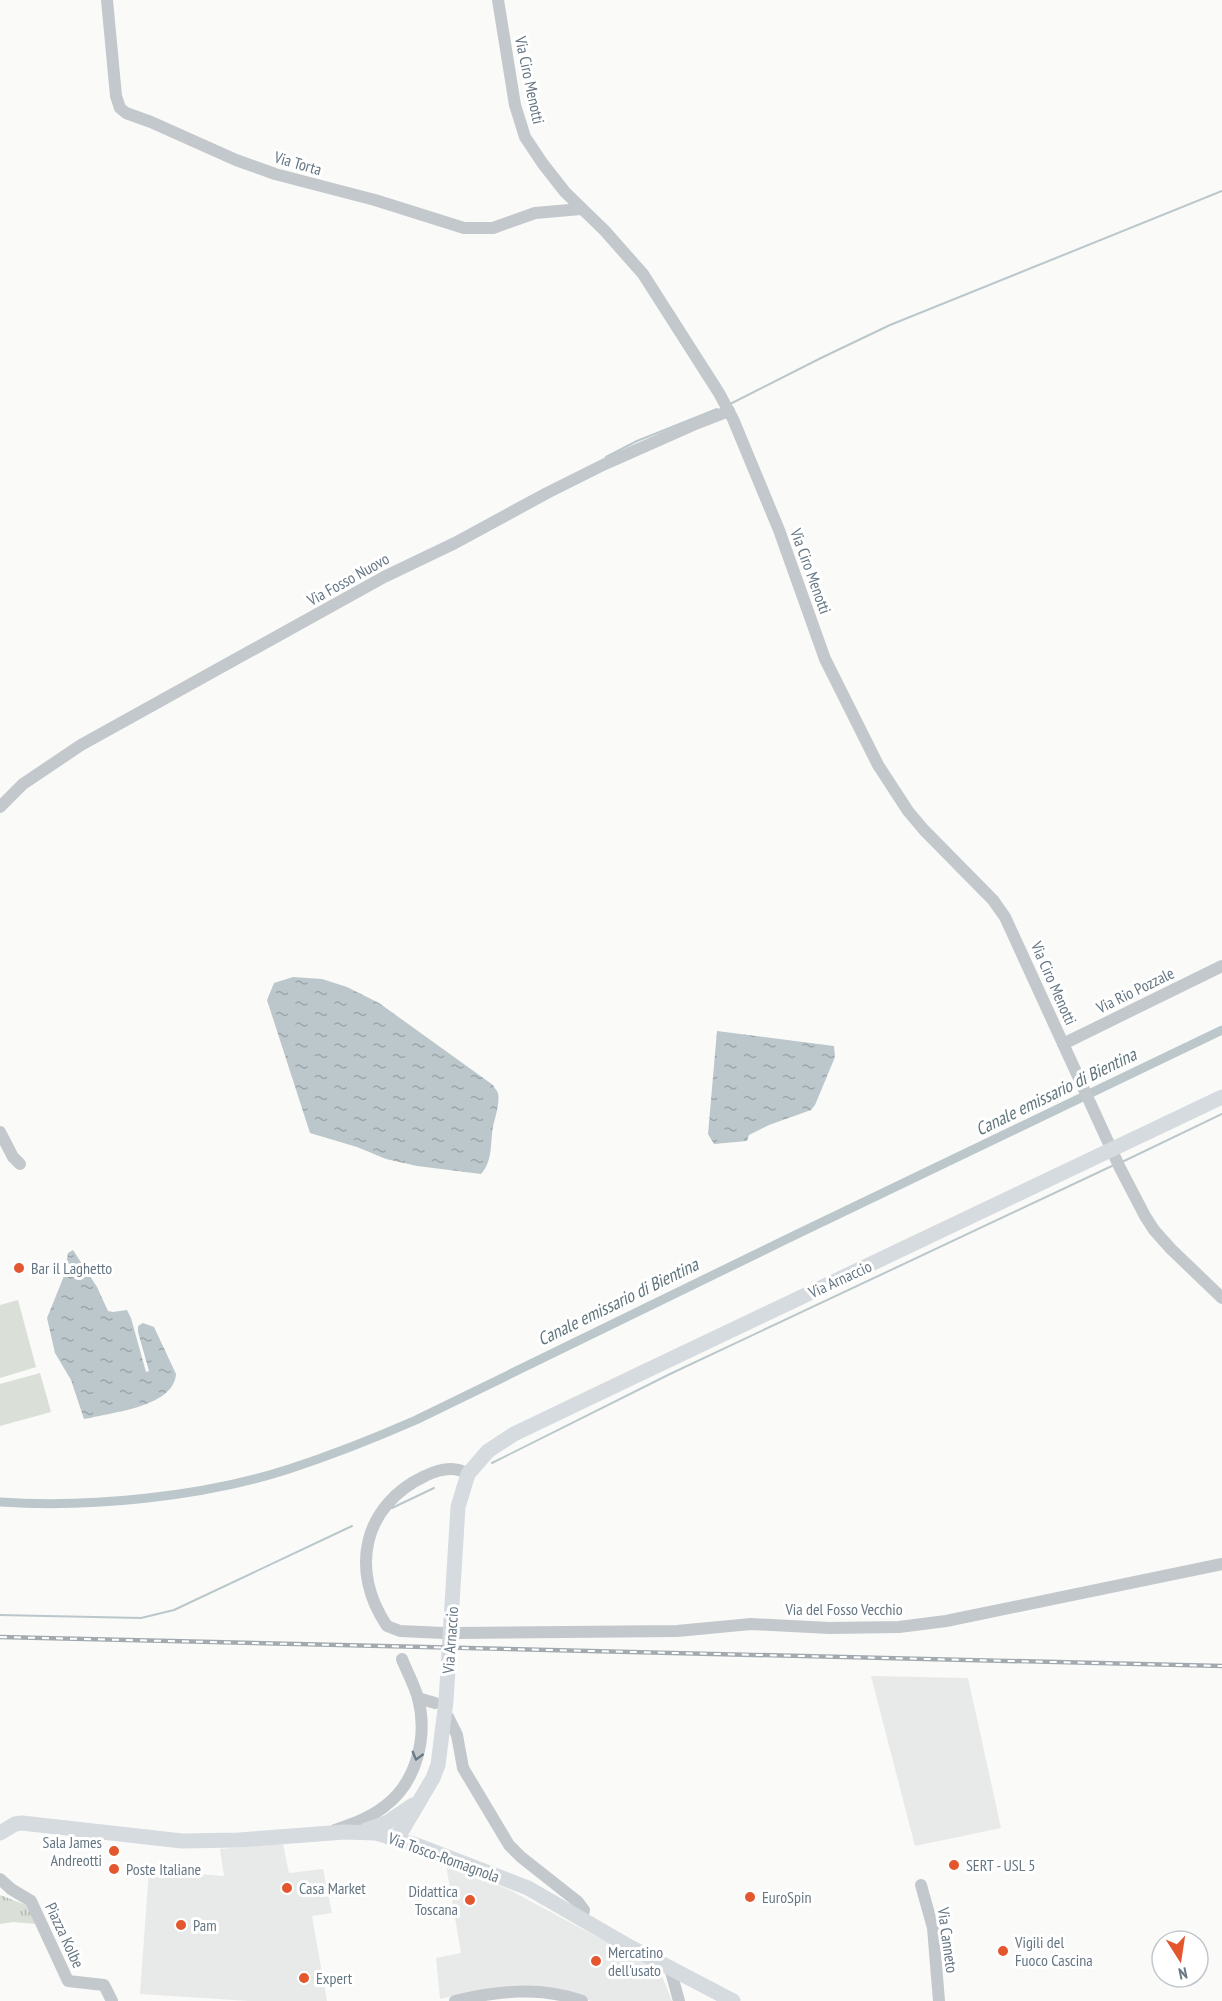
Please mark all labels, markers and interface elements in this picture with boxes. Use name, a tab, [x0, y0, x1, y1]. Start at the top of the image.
street label: Via Ciro Menotti	[511, 33, 549, 126]
street label: Via Torta	[271, 146, 324, 179]
street label: Via Ciro Menotti	[786, 525, 836, 616]
street label: Via Fosso Nuovo	[303, 548, 393, 610]
street label: Via Ciro Menotti	[1026, 937, 1081, 1028]
street label: Via Rio Pozzale	[1092, 963, 1177, 1018]
water label: Canale emissario di Bientina	[972, 1042, 1141, 1140]
water label: Canale emissario di Bientina	[534, 1252, 703, 1350]
street label: Via Arnaccio	[804, 1256, 875, 1303]
place label: Bar il Laghetto	[31, 1258, 112, 1278]
marker: Bar il Laghetto	[12, 1261, 26, 1275]
street label: Via del Fosso Vecchio	[784, 1599, 903, 1619]
street label: Via Arnaccio	[438, 1606, 462, 1675]
one-way arrow	[412, 1750, 424, 1761]
street label: Via Tosco-Romagnola	[385, 1827, 502, 1886]
place label: Sala James Andreotti	[43, 1832, 102, 1870]
marker: Sala James Andreotti	[107, 1844, 121, 1858]
place label: SERT - USL 5	[966, 1855, 1035, 1875]
marker: SERT - USL 5	[947, 1858, 961, 1872]
place label: Poste Italiane	[126, 1859, 201, 1879]
marker: Poste Italiane	[107, 1862, 121, 1876]
place label: Casa Market	[299, 1878, 366, 1898]
marker: Casa Market	[280, 1881, 294, 1895]
place label: Didattica Toscana	[408, 1881, 458, 1919]
place label: EuroSpin	[762, 1887, 811, 1907]
marker: EuroSpin	[743, 1890, 757, 1904]
marker: Didattica Toscana	[463, 1893, 477, 1907]
street label: Piazza Kolbe	[41, 1899, 89, 1971]
street label: Via Canneto	[933, 1905, 963, 1974]
place label: Pam	[193, 1915, 217, 1935]
marker: Pam	[174, 1918, 188, 1932]
north arrow	[1150, 1929, 1210, 1989]
place label: Vigili del Fuoco Cascina	[1014, 1932, 1093, 1970]
place label: Mercatino dell'usato	[608, 1942, 663, 1980]
marker: Vigili del Fuoco Cascina	[996, 1944, 1010, 1958]
marker: Mercatino dell'usato	[589, 1954, 603, 1968]
text: N	[1177, 1963, 1189, 1984]
place label: Expert	[316, 1968, 353, 1988]
marker: Expert	[297, 1971, 311, 1985]

